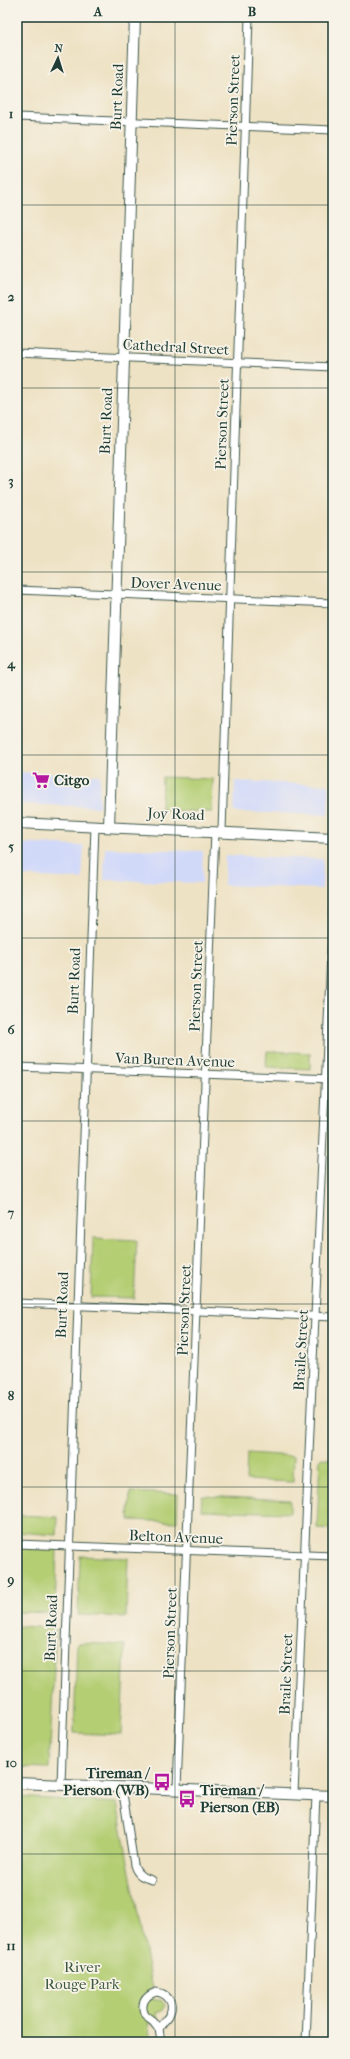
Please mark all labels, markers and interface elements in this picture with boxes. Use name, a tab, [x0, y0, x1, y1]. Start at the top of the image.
text: A	[93, 4, 103, 19]
text: B	[248, 4, 257, 19]
north arrow	[38, 38, 78, 78]
text: N	[54, 42, 64, 55]
street label: Pierson Street	[222, 53, 244, 146]
street label: Burt Road	[107, 63, 127, 131]
text: 1	[9, 106, 14, 121]
text: 2	[8, 289, 15, 304]
street label: Cathedral Street	[122, 335, 230, 359]
street label: Pierson Street	[211, 377, 233, 470]
street label: Burt Road	[96, 387, 116, 455]
text: 3	[8, 473, 14, 489]
street label: Dover Avenue	[130, 573, 223, 595]
text: 4	[6, 656, 16, 672]
supermarket icon: Citgo	[31, 770, 51, 790]
place label: Citgo	[54, 771, 90, 789]
street label: Joy Road	[146, 804, 206, 824]
text: 5	[8, 839, 14, 854]
street label: Pierson Street	[185, 939, 207, 1032]
street label: Burt Road	[64, 947, 84, 1015]
text: 6	[7, 1022, 15, 1037]
street label: Van Buren Avenue	[114, 1049, 236, 1071]
text: 7	[7, 1205, 15, 1220]
street label: Pierson Street	[173, 1263, 195, 1356]
street label: Burt Road	[52, 1271, 72, 1339]
street label: Braile Street	[290, 1308, 312, 1391]
text: 8	[8, 1388, 15, 1403]
street label: Belton Avenue	[129, 1526, 224, 1548]
text: 9	[7, 1572, 15, 1588]
street label: Pierson Street	[159, 1586, 181, 1679]
street label: Burt Road	[41, 1594, 61, 1662]
street label: Braile Street	[276, 1632, 296, 1715]
text: 10	[5, 1755, 17, 1770]
place label: Tireman / Pierson (WB)	[63, 1764, 151, 1799]
bus stop icon: Tireman / Pierson (WB)	[152, 1772, 172, 1792]
place label: Tireman / Pierson (EB)	[199, 1781, 280, 1816]
bus stop icon: Tireman / Pierson (EB)	[177, 1789, 197, 1809]
text: 11	[6, 1938, 16, 1953]
park label: River Rouge Park	[44, 1958, 120, 1993]

